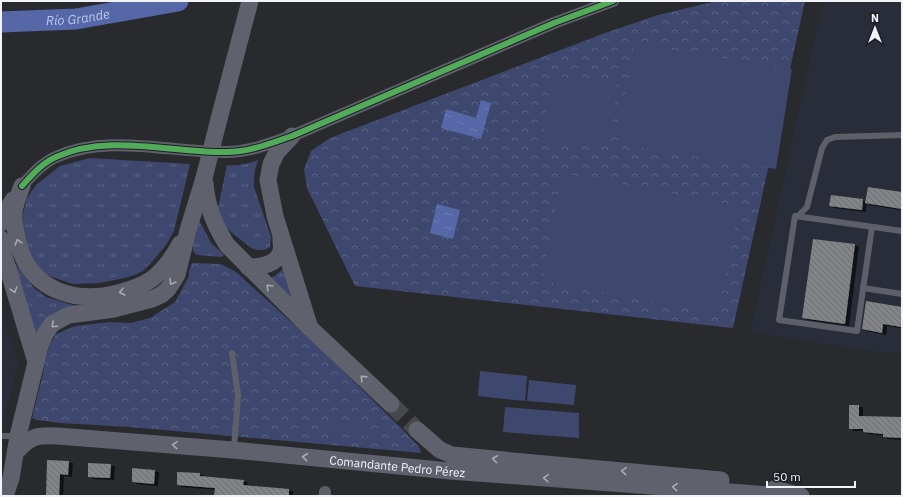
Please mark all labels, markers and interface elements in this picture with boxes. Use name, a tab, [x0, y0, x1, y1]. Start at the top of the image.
water label: Río Grande	[46, 5, 111, 29]
north arrow	[855, 8, 895, 48]
text: N	[871, 11, 879, 25]
one-way arrow	[14, 239, 23, 246]
one-way arrow	[170, 278, 177, 285]
one-way arrow	[266, 284, 274, 292]
one-way arrow	[9, 287, 18, 294]
one-way arrow	[119, 288, 125, 296]
one-way arrow	[51, 320, 59, 327]
one-way arrow	[360, 375, 368, 382]
one-way arrow	[172, 441, 178, 450]
one-way arrow	[302, 452, 308, 461]
street label: Comandante Pedro Pérez	[329, 452, 466, 480]
one-way arrow	[492, 455, 498, 464]
scale bar	[767, 463, 855, 489]
one-way arrow	[621, 466, 627, 475]
text: 50 m	[773, 469, 801, 484]
one-way arrow	[543, 473, 549, 482]
one-way arrow	[672, 483, 678, 492]

